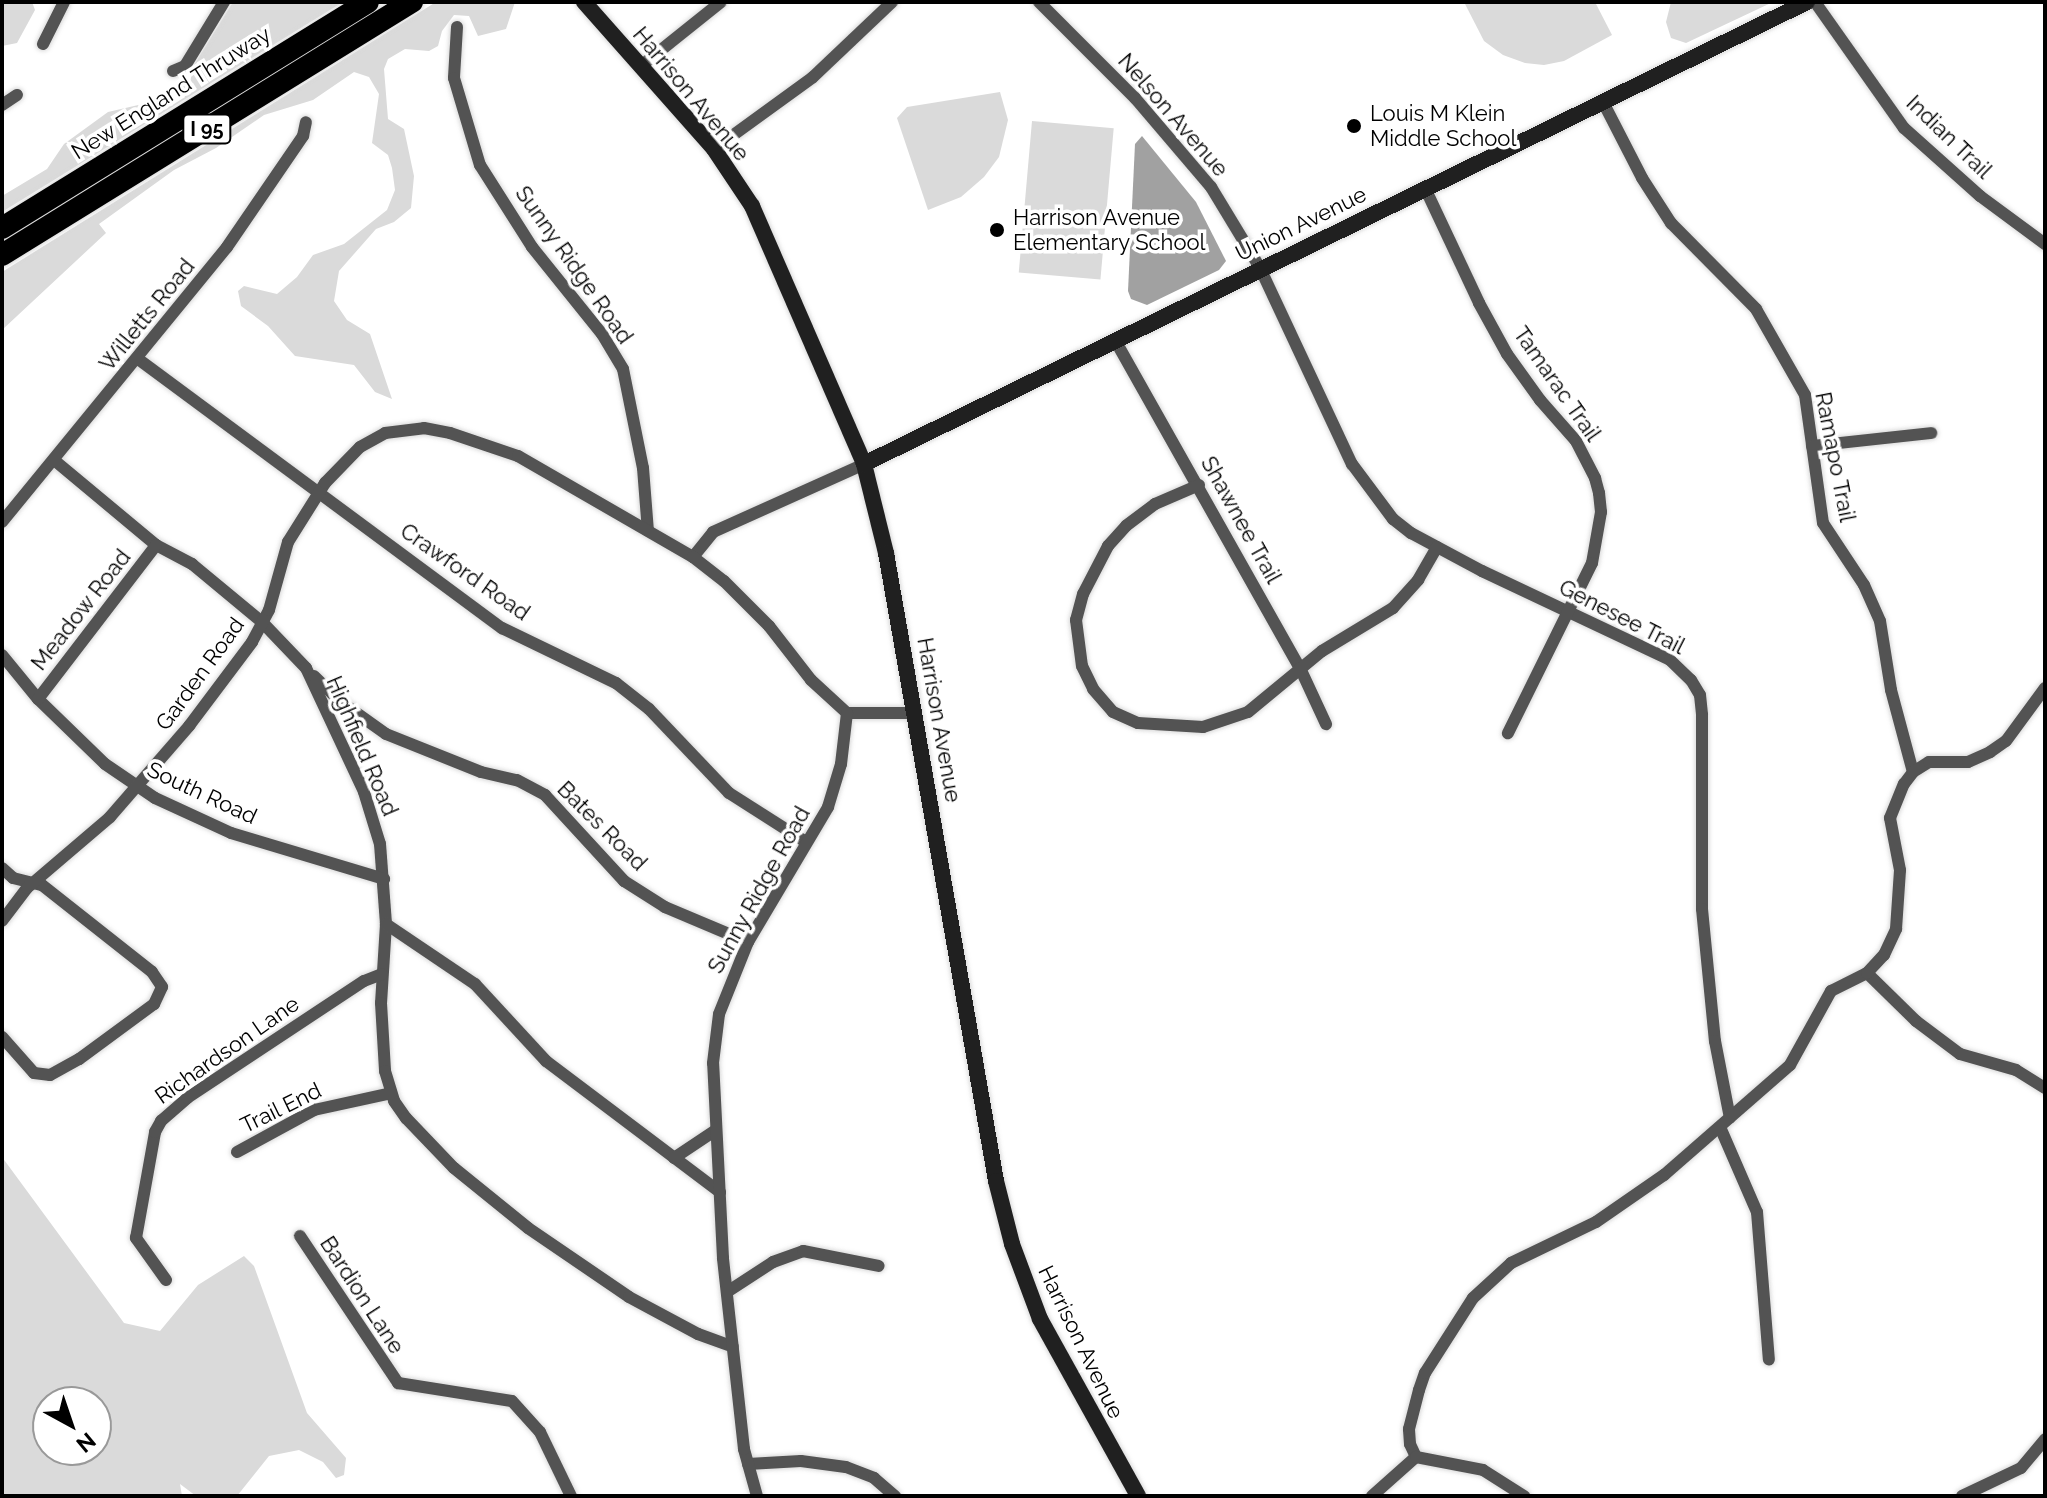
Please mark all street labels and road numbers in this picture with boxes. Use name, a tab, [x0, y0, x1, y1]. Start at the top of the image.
street label: New England Thruway	[66, 21, 276, 165]
street label: Harrison Avenue	[627, 21, 755, 167]
street label: Nelson Avenue	[1112, 48, 1234, 182]
street label: Indian Trail	[1901, 90, 1997, 184]
road number: I 95	[181, 113, 233, 145]
street label: Sunny Ridge Road	[510, 181, 638, 349]
street label: Union Avenue	[1231, 181, 1371, 267]
street label: Willetts Road	[94, 254, 200, 376]
street label: Tamarac Trail	[1508, 321, 1606, 447]
street label: Ramapo Trail	[1809, 389, 1861, 525]
street label: Shawnee Trail	[1195, 452, 1287, 588]
street label: Crawford Road	[395, 518, 535, 626]
street label: Meadow Road	[25, 544, 137, 676]
street label: Genesee Trail	[1554, 574, 1690, 660]
street label: Garden Road	[150, 612, 250, 736]
street label: Harrison Avenue	[911, 635, 967, 805]
street label: Highfield Road	[321, 672, 403, 820]
street label: South Road	[143, 756, 261, 830]
street label: Bates Road	[552, 776, 652, 876]
street label: Sunny Ridge Road	[702, 802, 816, 978]
street label: Richardson Lane	[150, 991, 304, 1109]
street label: Trail End	[236, 1077, 326, 1139]
street label: Bardion Lane	[314, 1231, 410, 1359]
street label: Harrison Avenue	[1032, 1261, 1130, 1423]

